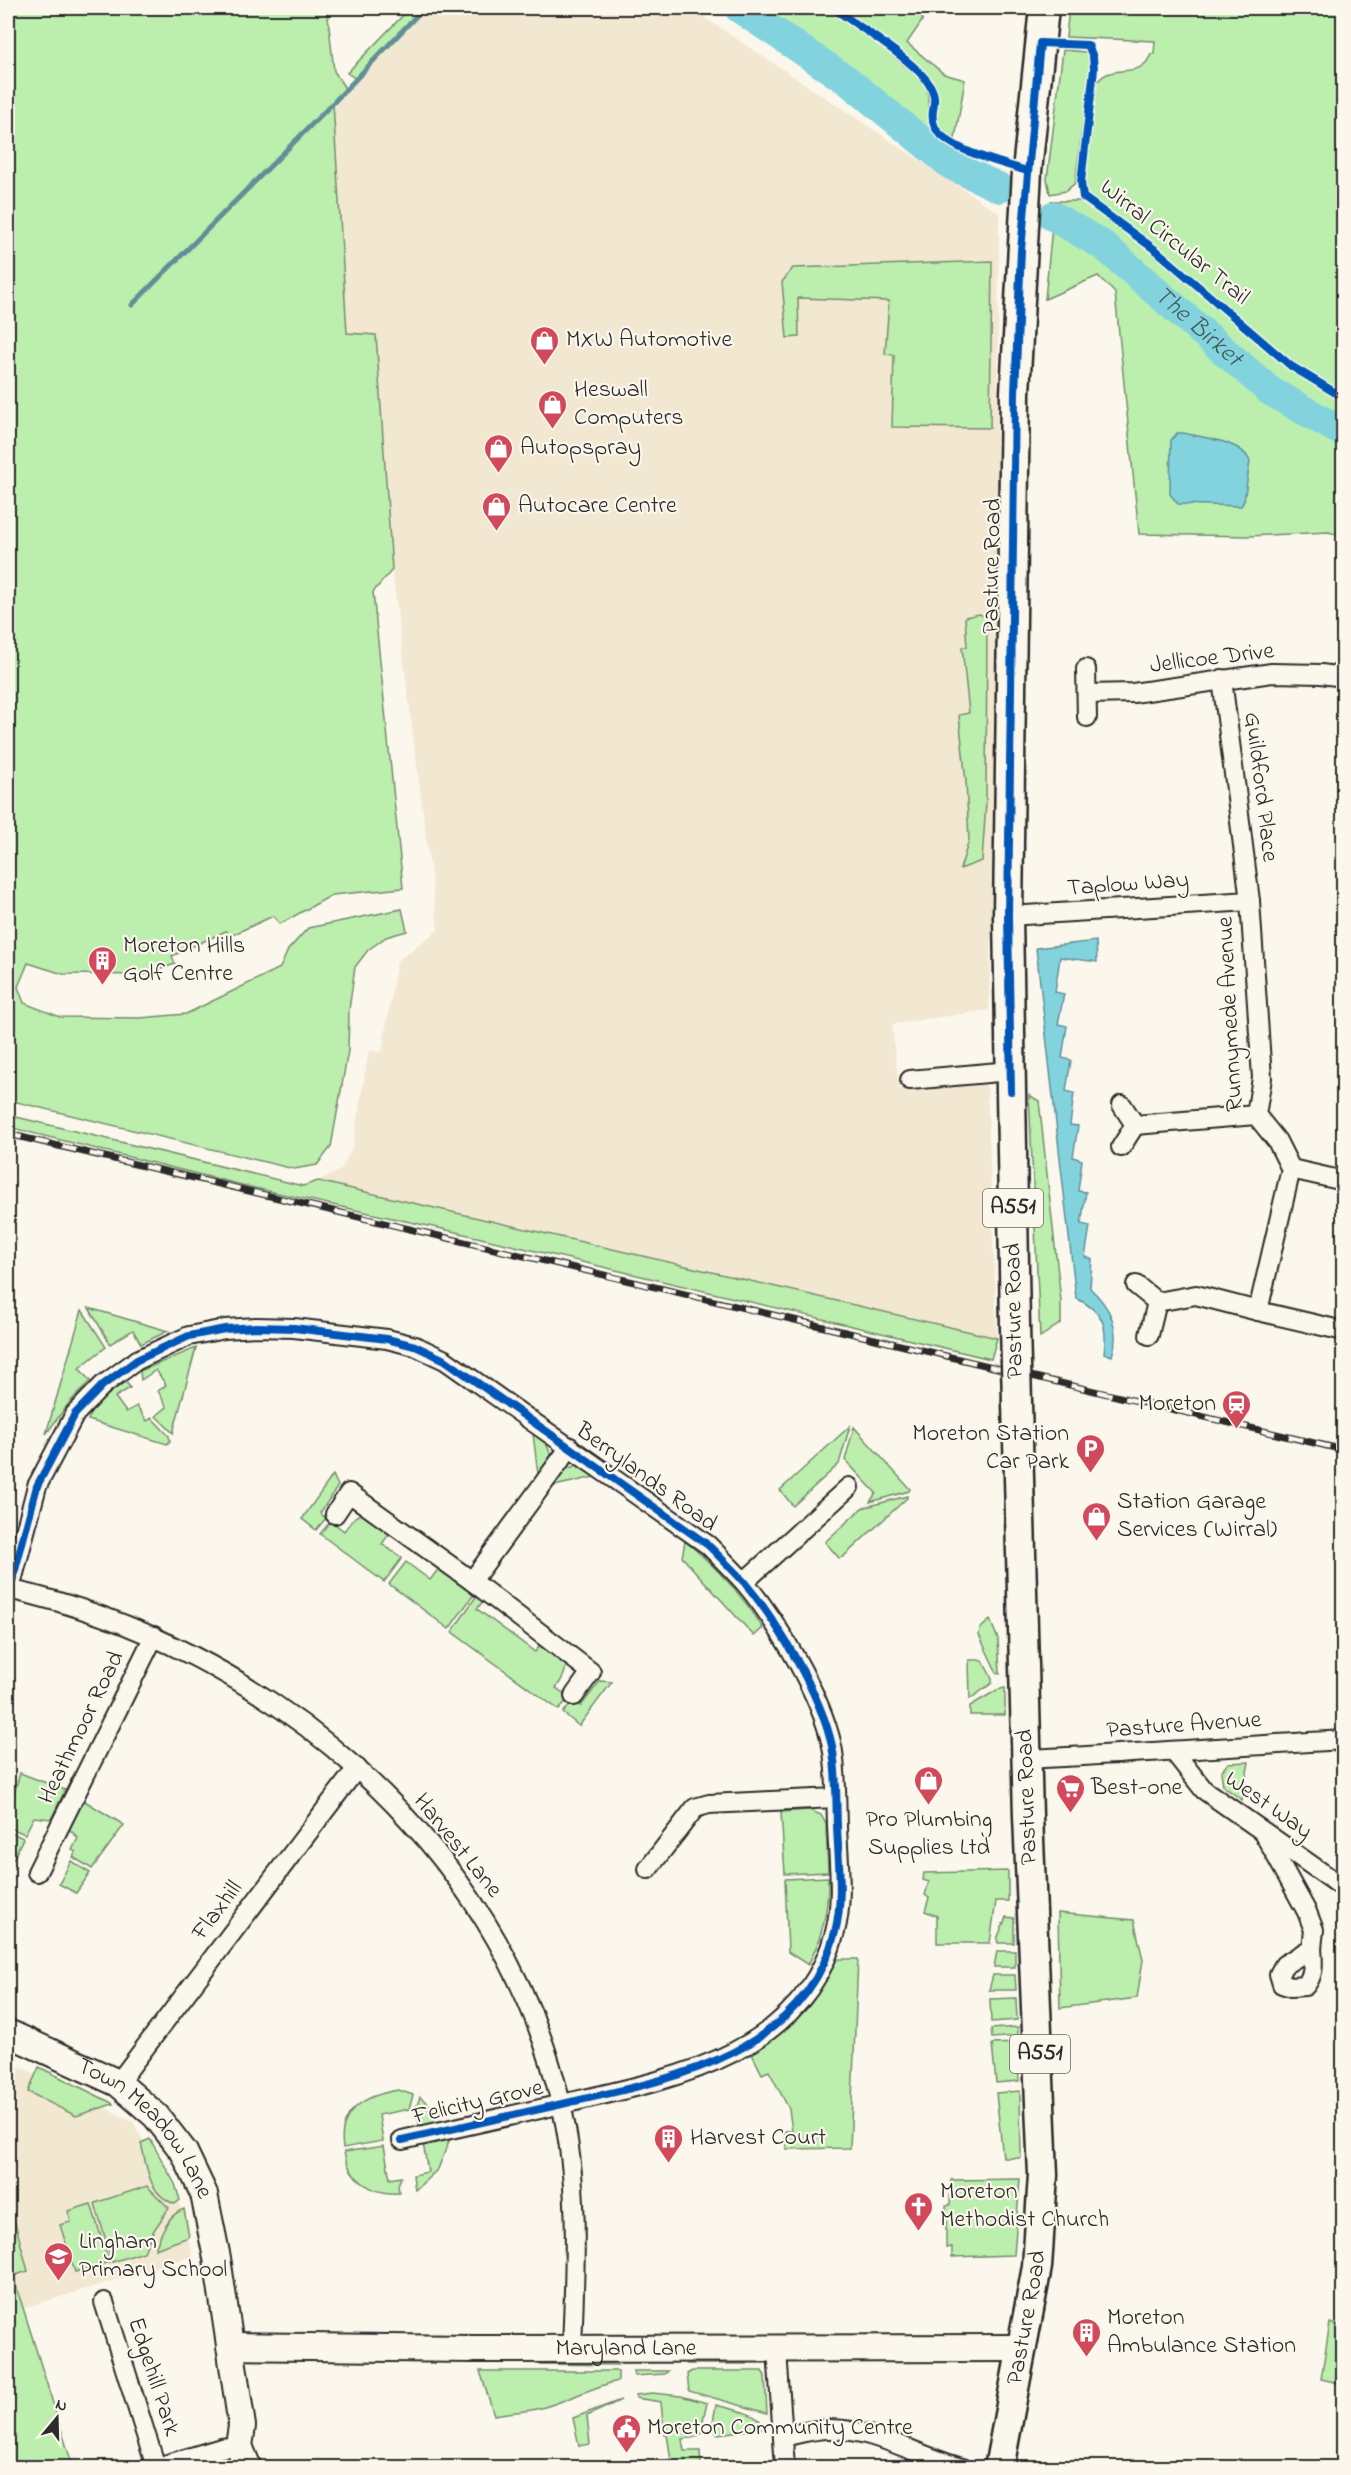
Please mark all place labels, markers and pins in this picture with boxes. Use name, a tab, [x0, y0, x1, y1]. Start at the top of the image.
place label: MXW Automotive	[566, 323, 732, 358]
shop icon: MXW Automotive	[529, 324, 561, 366]
place label: Heswall Computers	[574, 373, 683, 436]
shop icon: Heswall Computers	[537, 388, 569, 430]
place label: Autopspray	[520, 431, 641, 467]
shop icon: Autopspray	[483, 432, 515, 474]
place label: Autocare Centre	[518, 489, 677, 524]
shop icon: Autocare Centre	[481, 490, 513, 532]
place label: Moreton Hills Golf Centre	[123, 929, 245, 992]
building icon: Moreton Hills Golf Centre	[86, 944, 118, 986]
place label: Moreton	[1138, 1387, 1216, 1422]
station icon: Moreton	[1221, 1388, 1253, 1430]
place label: Moreton Station Car Park	[912, 1417, 1069, 1480]
parking icon: Moreton Station Car Park	[1074, 1432, 1106, 1474]
place label: Station Garage Services (Wirral)	[1117, 1485, 1277, 1548]
shop icon: Station Garage Services (Wirral)	[1080, 1500, 1112, 1542]
shop icon: Pro Plumbing Supplies Ltd	[913, 1764, 945, 1806]
place label: Best-one	[1090, 1771, 1182, 1806]
supermarket icon: Best-one	[1054, 1772, 1086, 1814]
place label: Pro Plumbing Supplies Ltd	[866, 1803, 992, 1866]
place label: Harvest Court	[690, 2121, 826, 2156]
building icon: Harvest Court	[653, 2122, 685, 2164]
place label: Moreton Methodist Church	[940, 2175, 1109, 2238]
church icon: Moreton Methodist Church	[903, 2190, 935, 2232]
place label: Lingham Primary School	[79, 2225, 227, 2289]
school or university icon: Lingham Primary School	[42, 2240, 74, 2282]
place label: Moreton Ambulance Station	[1107, 2301, 1296, 2364]
building icon: Moreton Ambulance Station	[1070, 2316, 1102, 2358]
place label: Moreton Community Centre	[647, 2411, 913, 2447]
public building icon: Moreton Community Centre	[610, 2412, 642, 2454]

